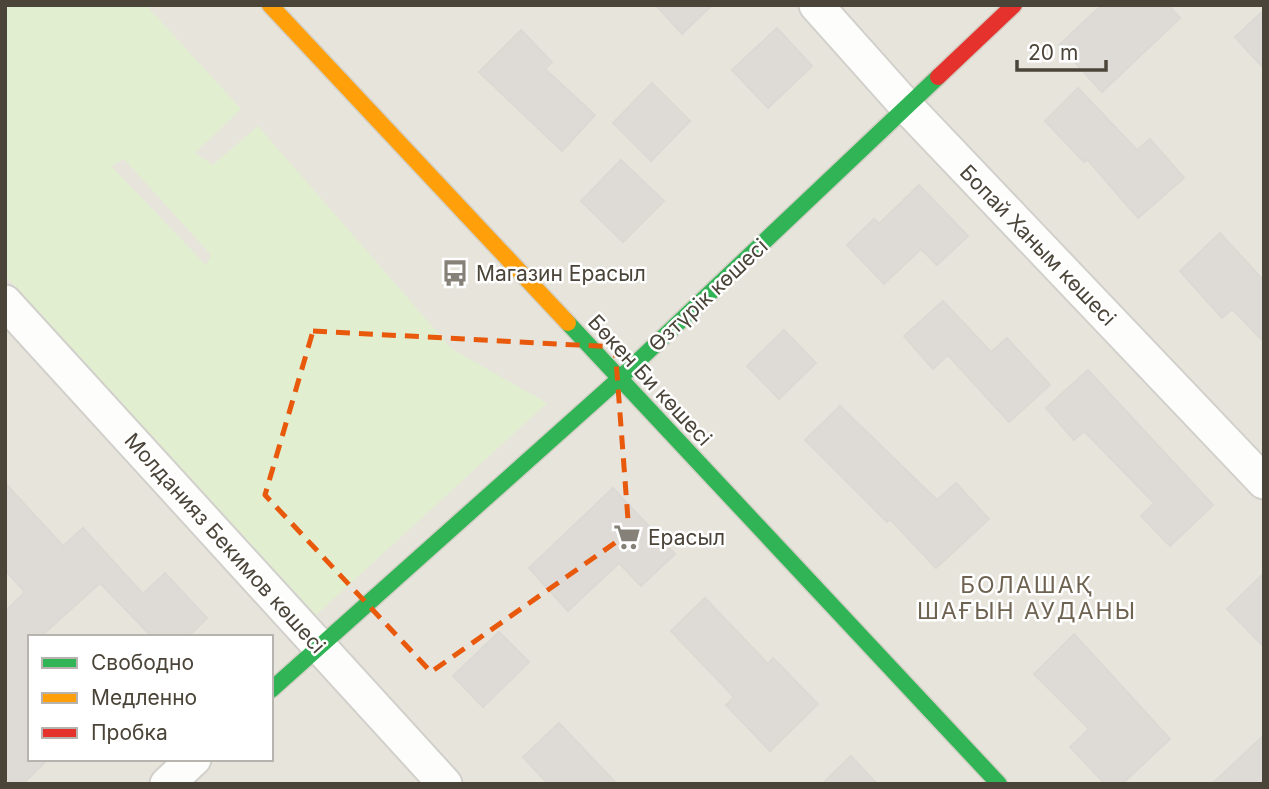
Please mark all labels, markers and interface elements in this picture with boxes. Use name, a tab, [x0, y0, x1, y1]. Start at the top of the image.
scale bar	[1017, 28, 1106, 72]
text: 20 m	[1028, 40, 1078, 65]
street label: Бопай Ханым көшесі	[955, 159, 1121, 331]
street label: Өзтүрік көшесі	[643, 233, 773, 357]
bus stop icon: Магазин Ерасыл	[440, 258, 470, 288]
place label: Магазин Ерасыл	[476, 261, 646, 286]
street label: Бөкен Би көшесі	[583, 309, 717, 451]
street label: Молданияз Бекимов көшесі	[119, 428, 331, 658]
supermarket icon: Ерасыл	[612, 522, 642, 552]
place label: Ерасыл	[648, 525, 725, 550]
district label: БОЛАШАҚ ШАҒЫН АУДАНЫ	[917, 571, 1137, 625]
legend	[28, 635, 273, 761]
text: Свободно	[91, 650, 194, 675]
text: Медленно	[91, 685, 197, 710]
text: Пробка	[91, 720, 168, 745]

